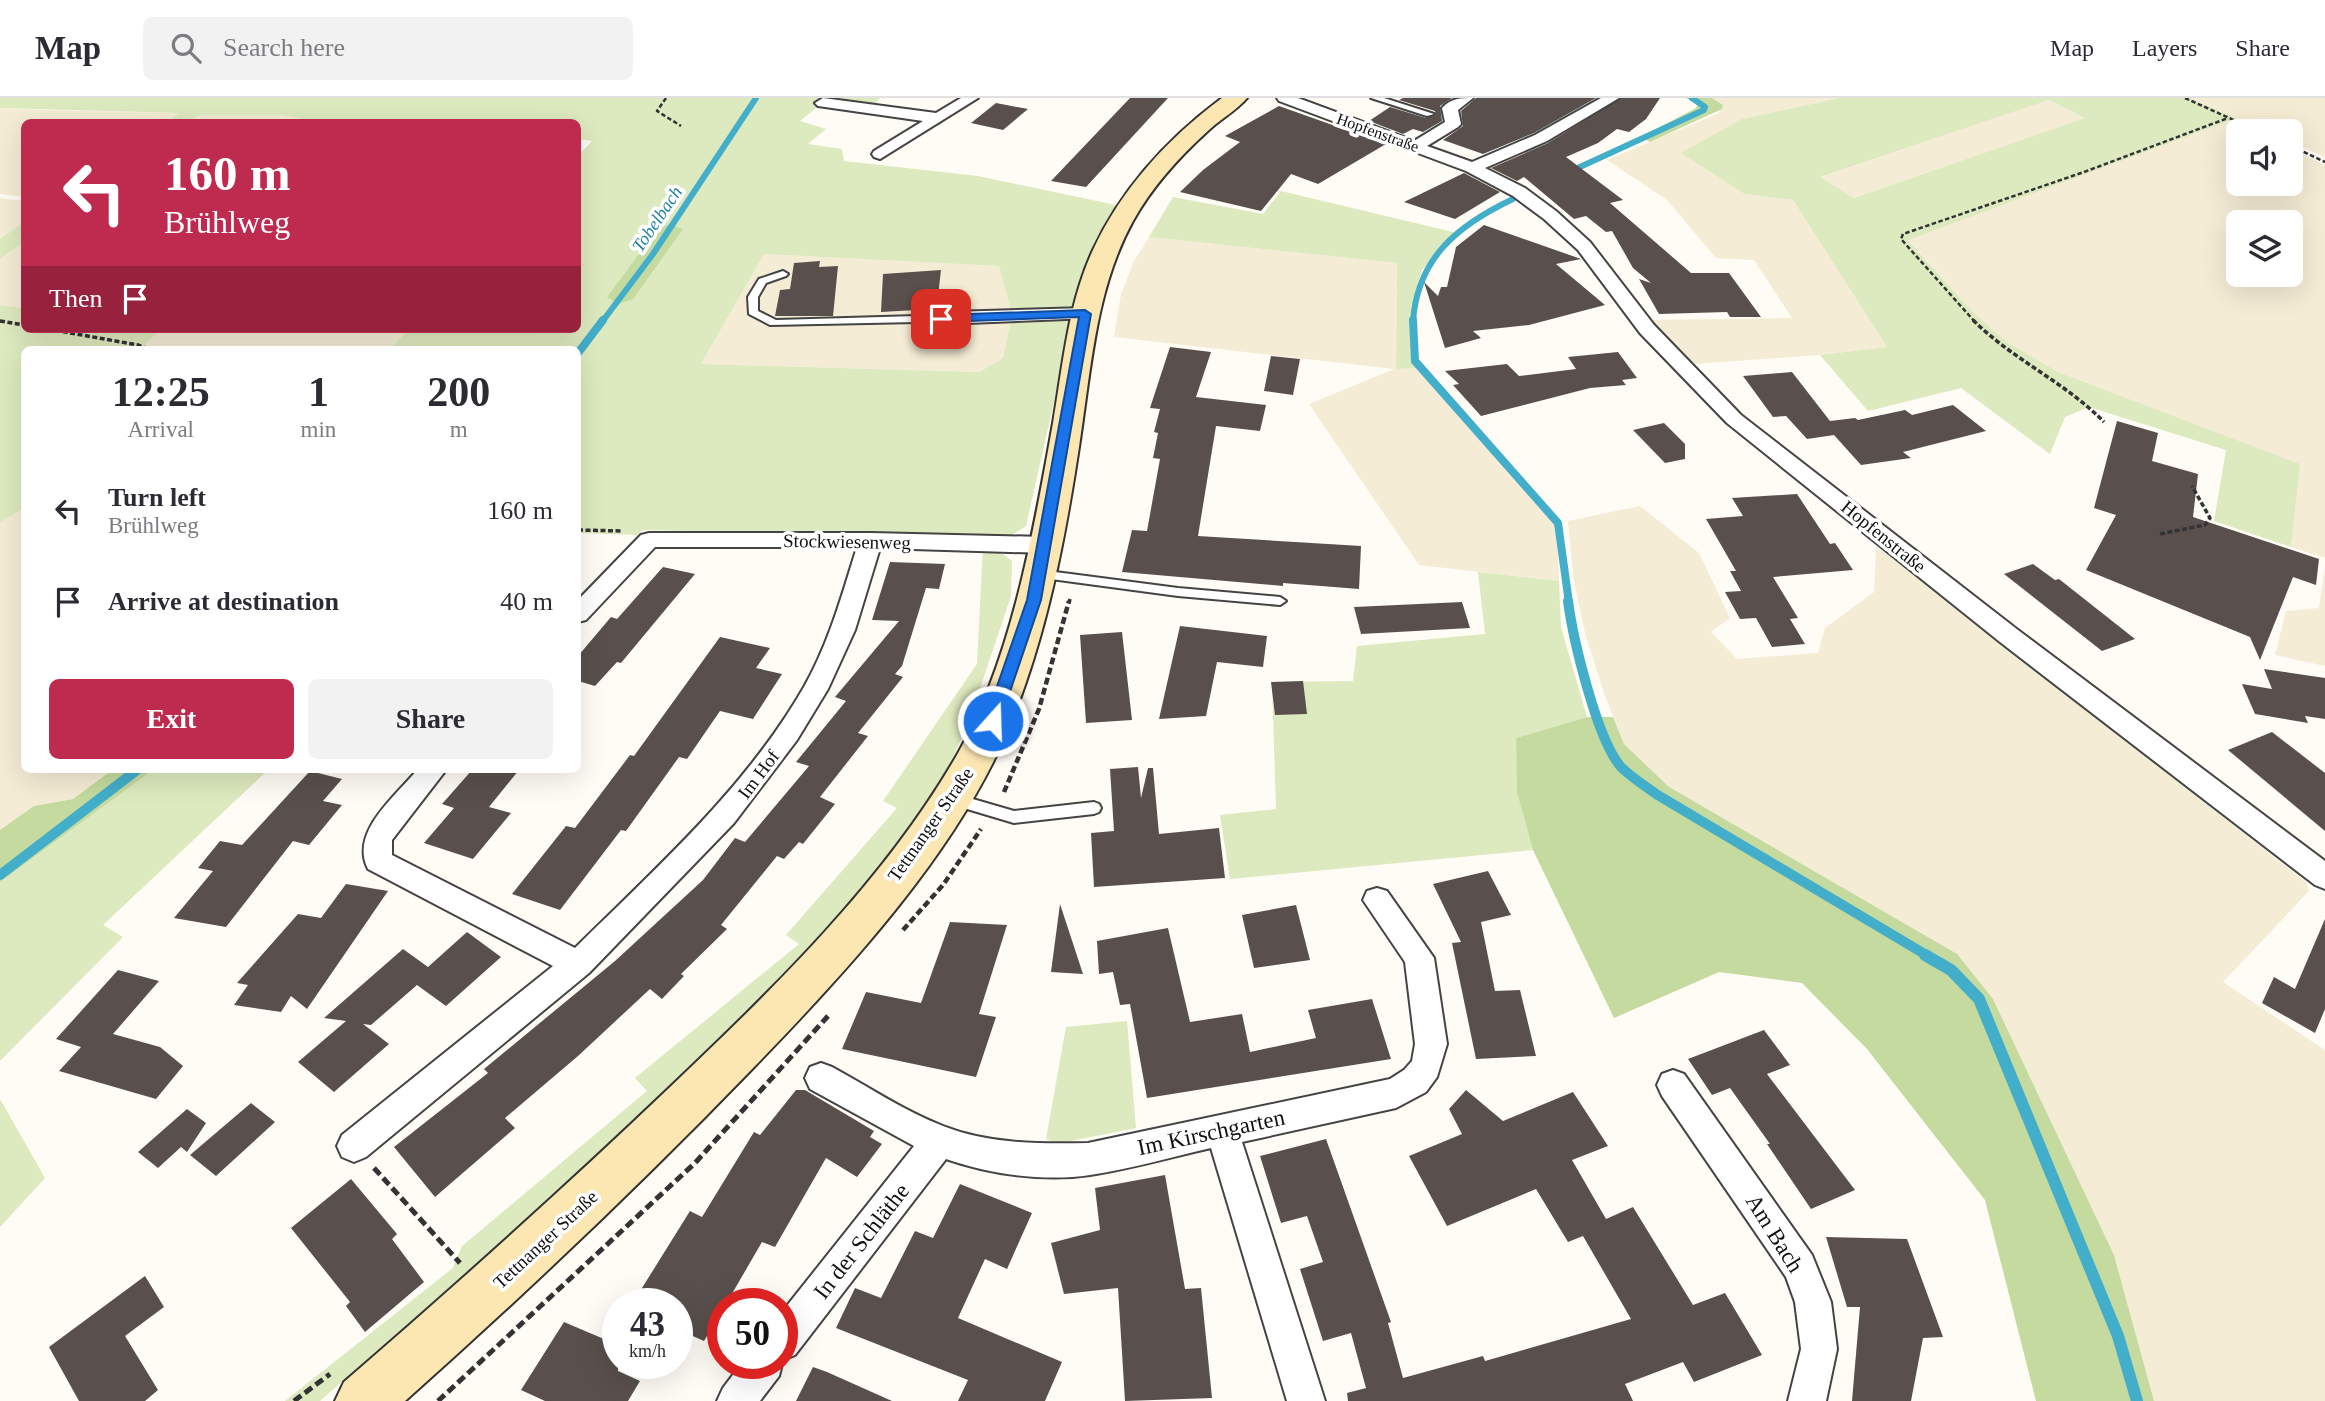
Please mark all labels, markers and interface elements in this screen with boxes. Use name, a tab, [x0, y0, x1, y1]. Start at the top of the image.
search box	[143, 17, 633, 80]
icon: search	[167, 29, 205, 67]
text: Map	[35, 30, 101, 66]
text: Search here	[223, 33, 345, 62]
text: Map	[2050, 35, 2094, 61]
text: Layers	[2132, 35, 2197, 61]
text: Share	[2235, 35, 2290, 61]
street label: Hopfenstraße	[1334, 110, 1421, 156]
map controls	[2226, 119, 2303, 287]
button: sound	[2226, 119, 2303, 196]
text: 160 m	[164, 146, 291, 201]
icon: left	[49, 147, 140, 238]
water label: Tobelbach	[628, 183, 686, 255]
text: Brühlweg	[164, 204, 290, 240]
button: layers	[2226, 210, 2303, 287]
icon: arrive	[116, 280, 154, 318]
text: Then	[49, 284, 102, 313]
pin	[911, 289, 971, 349]
icon: arrive	[922, 300, 960, 338]
text: 12:25	[112, 369, 210, 415]
text: 1	[308, 369, 329, 415]
text: 200	[427, 369, 490, 415]
text: Arrival	[128, 417, 194, 442]
text: min	[301, 417, 336, 442]
text: m	[450, 417, 468, 442]
text: Turn left	[108, 483, 206, 512]
icon: left	[49, 492, 87, 530]
text: 160 m	[487, 496, 553, 525]
street label: Hopfenstraße	[1837, 496, 1930, 577]
text: Brühlweg	[108, 513, 199, 538]
street label: Stockwiesenweg	[783, 530, 912, 553]
icon: arrive	[49, 583, 87, 621]
text: Arrive at destination	[108, 587, 339, 616]
text: 40 m	[500, 587, 553, 616]
button: Exit	[49, 679, 294, 759]
button: Share	[308, 679, 553, 759]
position arrow	[956, 684, 1030, 758]
street label: Im Hof	[733, 745, 784, 803]
street label: Tettnanger Straße	[883, 763, 978, 885]
street label: Im Kirschgarten	[1135, 1105, 1288, 1160]
street label: In der Schläthe	[809, 1179, 914, 1304]
street label: Tettnanger Straße	[489, 1186, 602, 1293]
street label: Am Bach	[1741, 1190, 1809, 1277]
speed limit sign: 50	[707, 1288, 798, 1379]
text: 43	[630, 1305, 665, 1344]
text: km/h	[629, 1341, 666, 1361]

